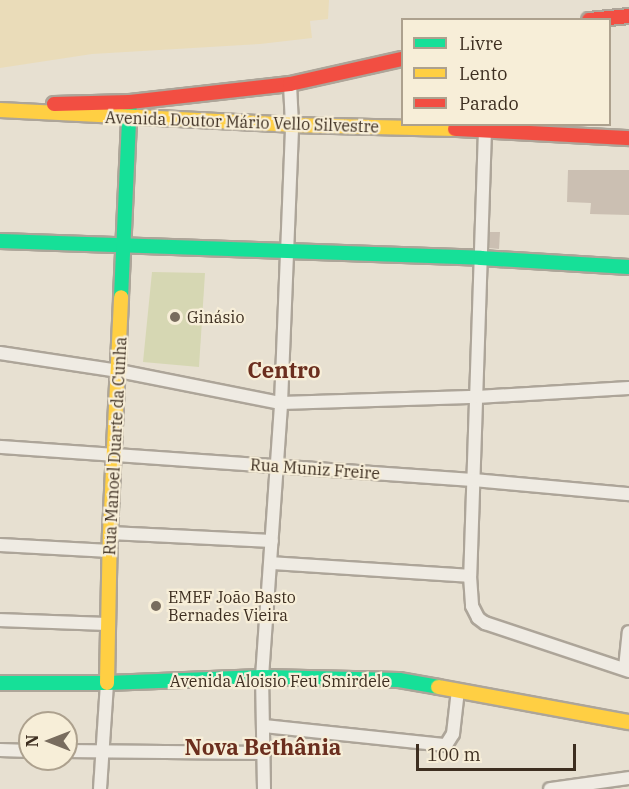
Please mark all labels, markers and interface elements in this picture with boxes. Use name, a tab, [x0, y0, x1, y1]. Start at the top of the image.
legend	[401, 18, 611, 126]
text: Livre	[459, 32, 503, 55]
text: Lento	[459, 62, 507, 85]
text: Parado	[459, 92, 519, 115]
street label: Avenida Doutor Mário Vello Silvestre	[105, 108, 379, 136]
place label: Ginásio	[187, 307, 244, 327]
marker: Ginásio	[168, 310, 182, 324]
street label: Rua Manoel Duarte da Cunha	[100, 336, 130, 556]
district label: Centro	[247, 357, 321, 383]
street label: Rua Muniz Freire	[250, 455, 380, 483]
place label: EMEF João Basto Bernades Vieira	[168, 587, 296, 625]
marker: EMEF João Basto Bernades Vieira	[149, 599, 163, 613]
street label: Avenida Aloisio Feu Smirdele	[170, 671, 390, 691]
north arrow	[18, 711, 78, 771]
scale bar	[419, 732, 580, 770]
district label: Nova Bethânia	[185, 734, 341, 760]
text: N	[22, 735, 42, 747]
text: 100 m	[427, 743, 481, 766]

